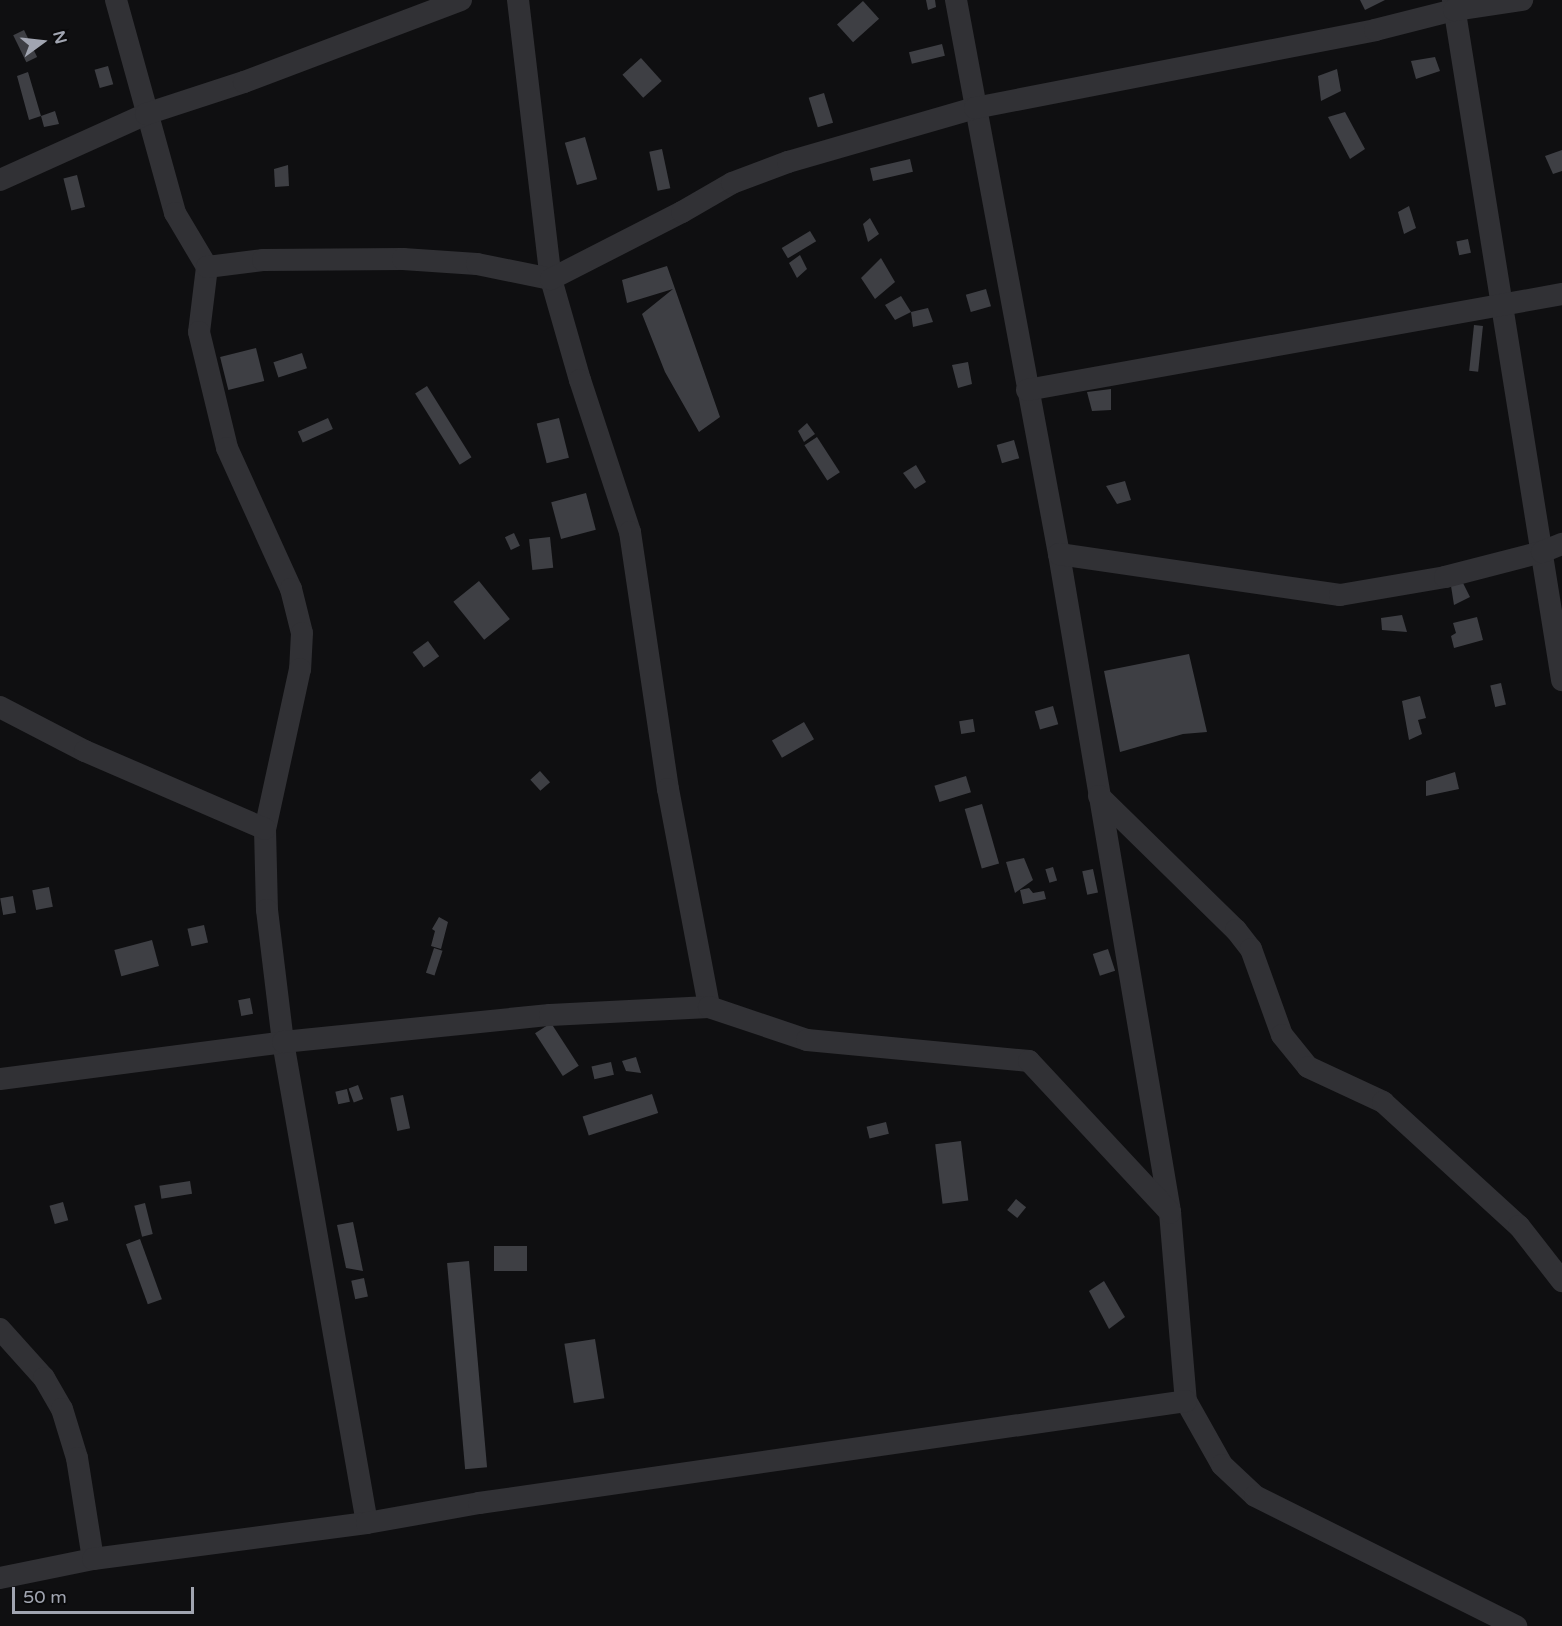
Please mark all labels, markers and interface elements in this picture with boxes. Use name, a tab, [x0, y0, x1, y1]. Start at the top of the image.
north arrow	[12, 12, 72, 72]
text: N	[48, 29, 71, 46]
scale bar	[15, 1575, 196, 1613]
text: 50 m	[23, 1586, 67, 1608]

